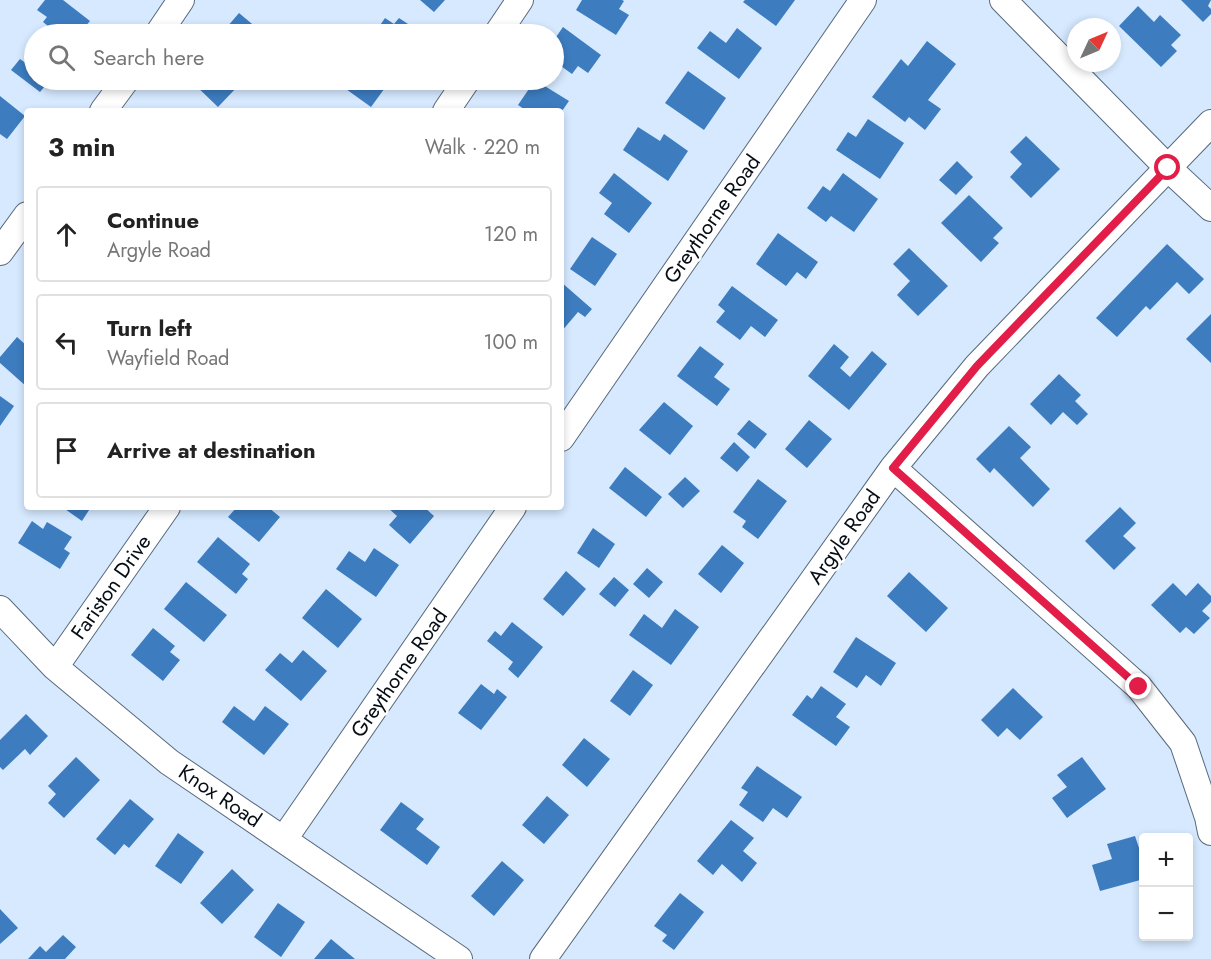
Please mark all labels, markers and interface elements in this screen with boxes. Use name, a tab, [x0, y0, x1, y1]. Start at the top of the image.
north arrow	[1067, 18, 1121, 72]
search box	[24, 24, 564, 90]
icon: search	[45, 41, 78, 74]
text: Search here	[93, 41, 204, 73]
text: 3 min	[48, 128, 115, 166]
text: Walk · 220 m	[425, 133, 540, 162]
street label: Greythorne Road	[656, 149, 768, 289]
route start	[1154, 154, 1180, 180]
text: Continue	[107, 204, 199, 236]
icon: ahead	[50, 218, 83, 251]
text: 120 m	[484, 220, 538, 249]
text: Argyle Road	[107, 236, 211, 265]
text: Turn left	[107, 312, 192, 344]
icon: left	[50, 326, 83, 359]
text: 100 m	[483, 328, 538, 357]
text: Wayfield Road	[107, 344, 229, 373]
icon: arrive	[50, 434, 83, 467]
text: Arrive at destination	[107, 434, 316, 466]
street label: Argyle Road	[800, 484, 888, 590]
street label: Fariston Drive	[64, 528, 158, 645]
street label: Greythorne Road	[343, 603, 455, 743]
route end	[1125, 673, 1151, 699]
street label: Knox Road	[172, 757, 268, 835]
map controls	[1139, 833, 1193, 941]
button: +	[1139, 833, 1193, 887]
button: −	[1139, 887, 1193, 941]

